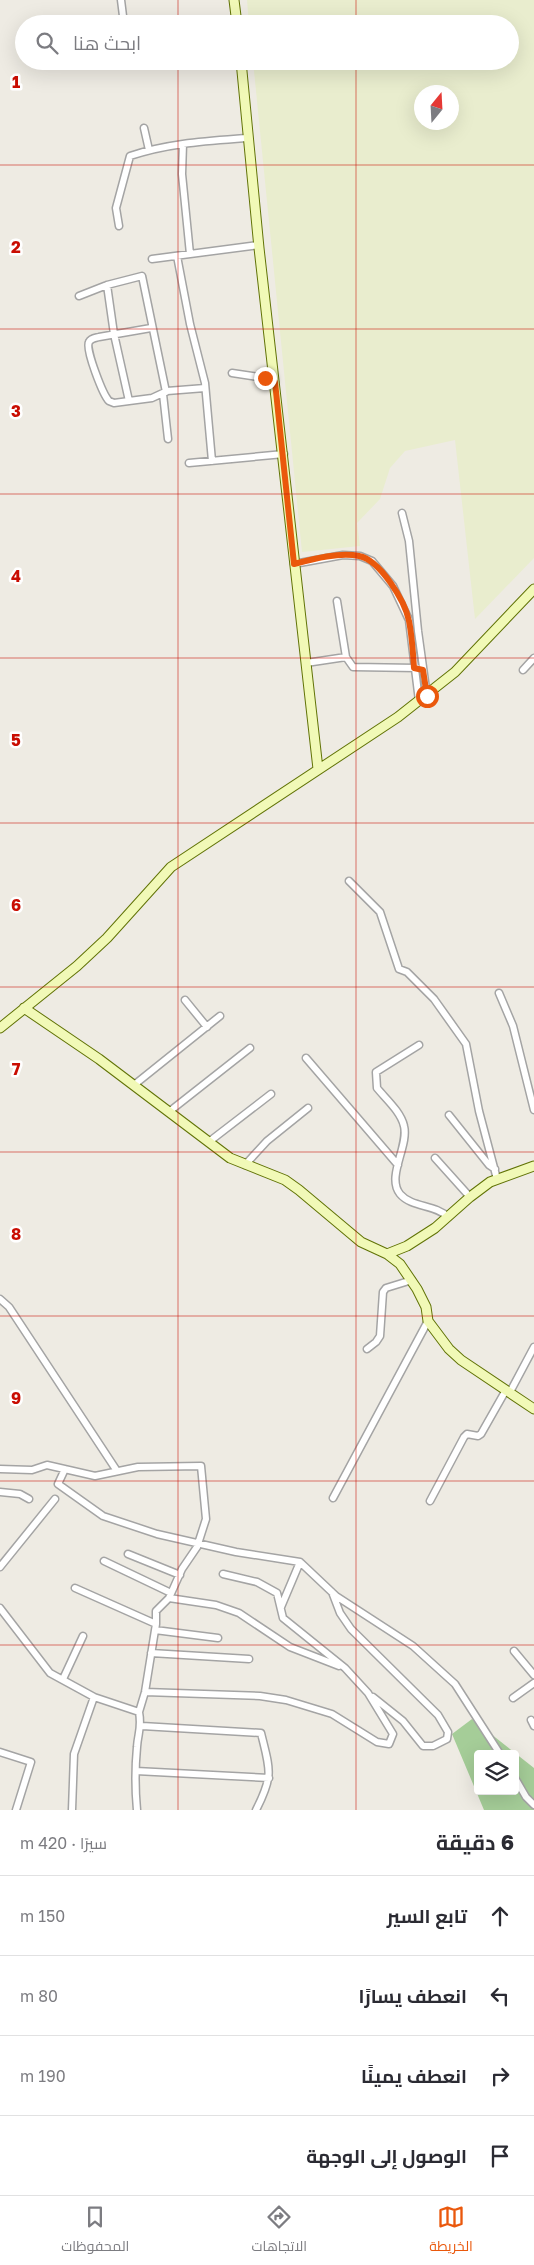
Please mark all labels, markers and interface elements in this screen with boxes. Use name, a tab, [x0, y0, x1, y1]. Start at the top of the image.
search box	[15, 15, 519, 70]
icon: search	[33, 29, 61, 57]
text: ابحث هنا	[73, 31, 141, 54]
text: 1	[12, 72, 20, 92]
north arrow	[414, 85, 459, 130]
text: 2	[11, 237, 21, 257]
route end	[254, 367, 277, 390]
text: 3	[11, 401, 21, 421]
text: 4	[11, 566, 21, 586]
route start	[416, 685, 439, 708]
text: 5	[11, 730, 21, 750]
text: 6	[11, 895, 21, 915]
text: 7	[12, 1059, 21, 1079]
text: 8	[11, 1224, 21, 1244]
text: 9	[11, 1388, 21, 1408]
map controls	[474, 1750, 519, 1795]
button: layers	[474, 1750, 519, 1795]
text: 6 دقيقة	[436, 1829, 514, 1855]
text: سيرًا · 420 m	[20, 1833, 107, 1853]
icon: ahead	[486, 1902, 514, 1930]
text: تابع السير	[387, 1904, 467, 1927]
text: 150 m	[20, 1906, 65, 1926]
icon: left	[486, 1982, 514, 2010]
text: انعطف يسارًا	[359, 1984, 467, 2007]
text: 80 m	[20, 1986, 58, 2006]
icon: right	[486, 2062, 514, 2090]
text: انعطف يمينًا	[361, 2064, 467, 2087]
text: 190 m	[20, 2066, 66, 2086]
icon: arrive	[486, 2142, 514, 2170]
text: الوصول إلى الوجهة	[306, 2144, 467, 2167]
tab: المحفوظات	[61, 2203, 129, 2259]
tab: الاتجاهات	[252, 2203, 307, 2259]
tab: الخريطة	[429, 2203, 473, 2259]

